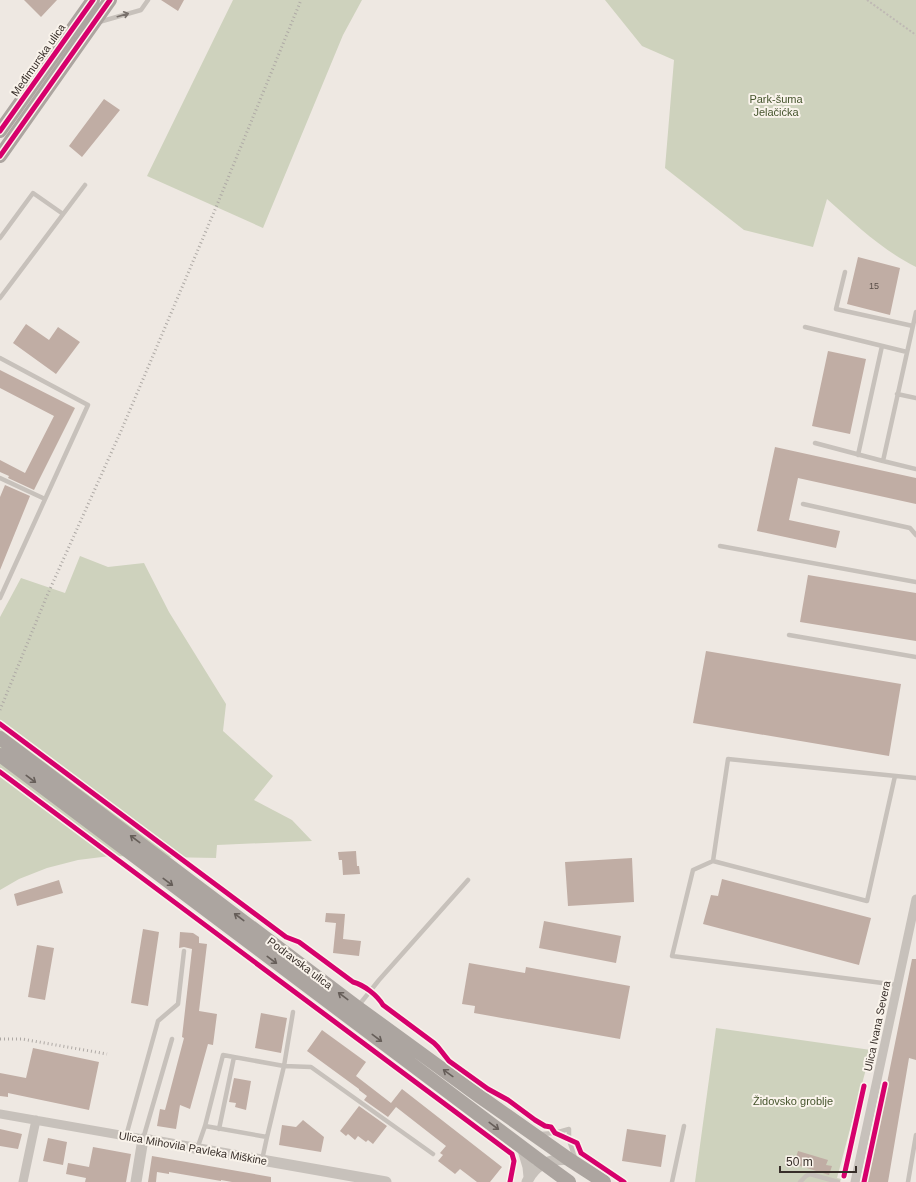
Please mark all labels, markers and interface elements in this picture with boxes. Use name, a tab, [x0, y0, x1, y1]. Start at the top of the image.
one-way arrow	[116, 11, 129, 18]
street label: Međimurska ulica	[9, 21, 68, 98]
park label: Park-šuma Jelačićka	[749, 93, 803, 118]
house number: 15	[869, 281, 879, 291]
one-way arrow	[26, 775, 37, 783]
one-way arrow	[130, 835, 141, 844]
one-way arrow	[163, 878, 174, 887]
one-way arrow	[234, 913, 245, 922]
street label: Podravska ulica	[265, 935, 335, 992]
one-way arrow	[267, 956, 278, 965]
street label: Ulica Ivana Severa	[862, 979, 893, 1072]
one-way arrow	[338, 991, 349, 1000]
one-way arrow	[371, 1034, 382, 1043]
one-way arrow	[442, 1069, 453, 1077]
park label: Židovsko groblje	[753, 1095, 833, 1107]
one-way arrow	[488, 1122, 499, 1131]
street label: Ulica Mihovila Pavleka Miškine	[118, 1129, 268, 1167]
scale bar	[780, 1148, 856, 1174]
text: 50 m	[786, 1155, 813, 1169]

